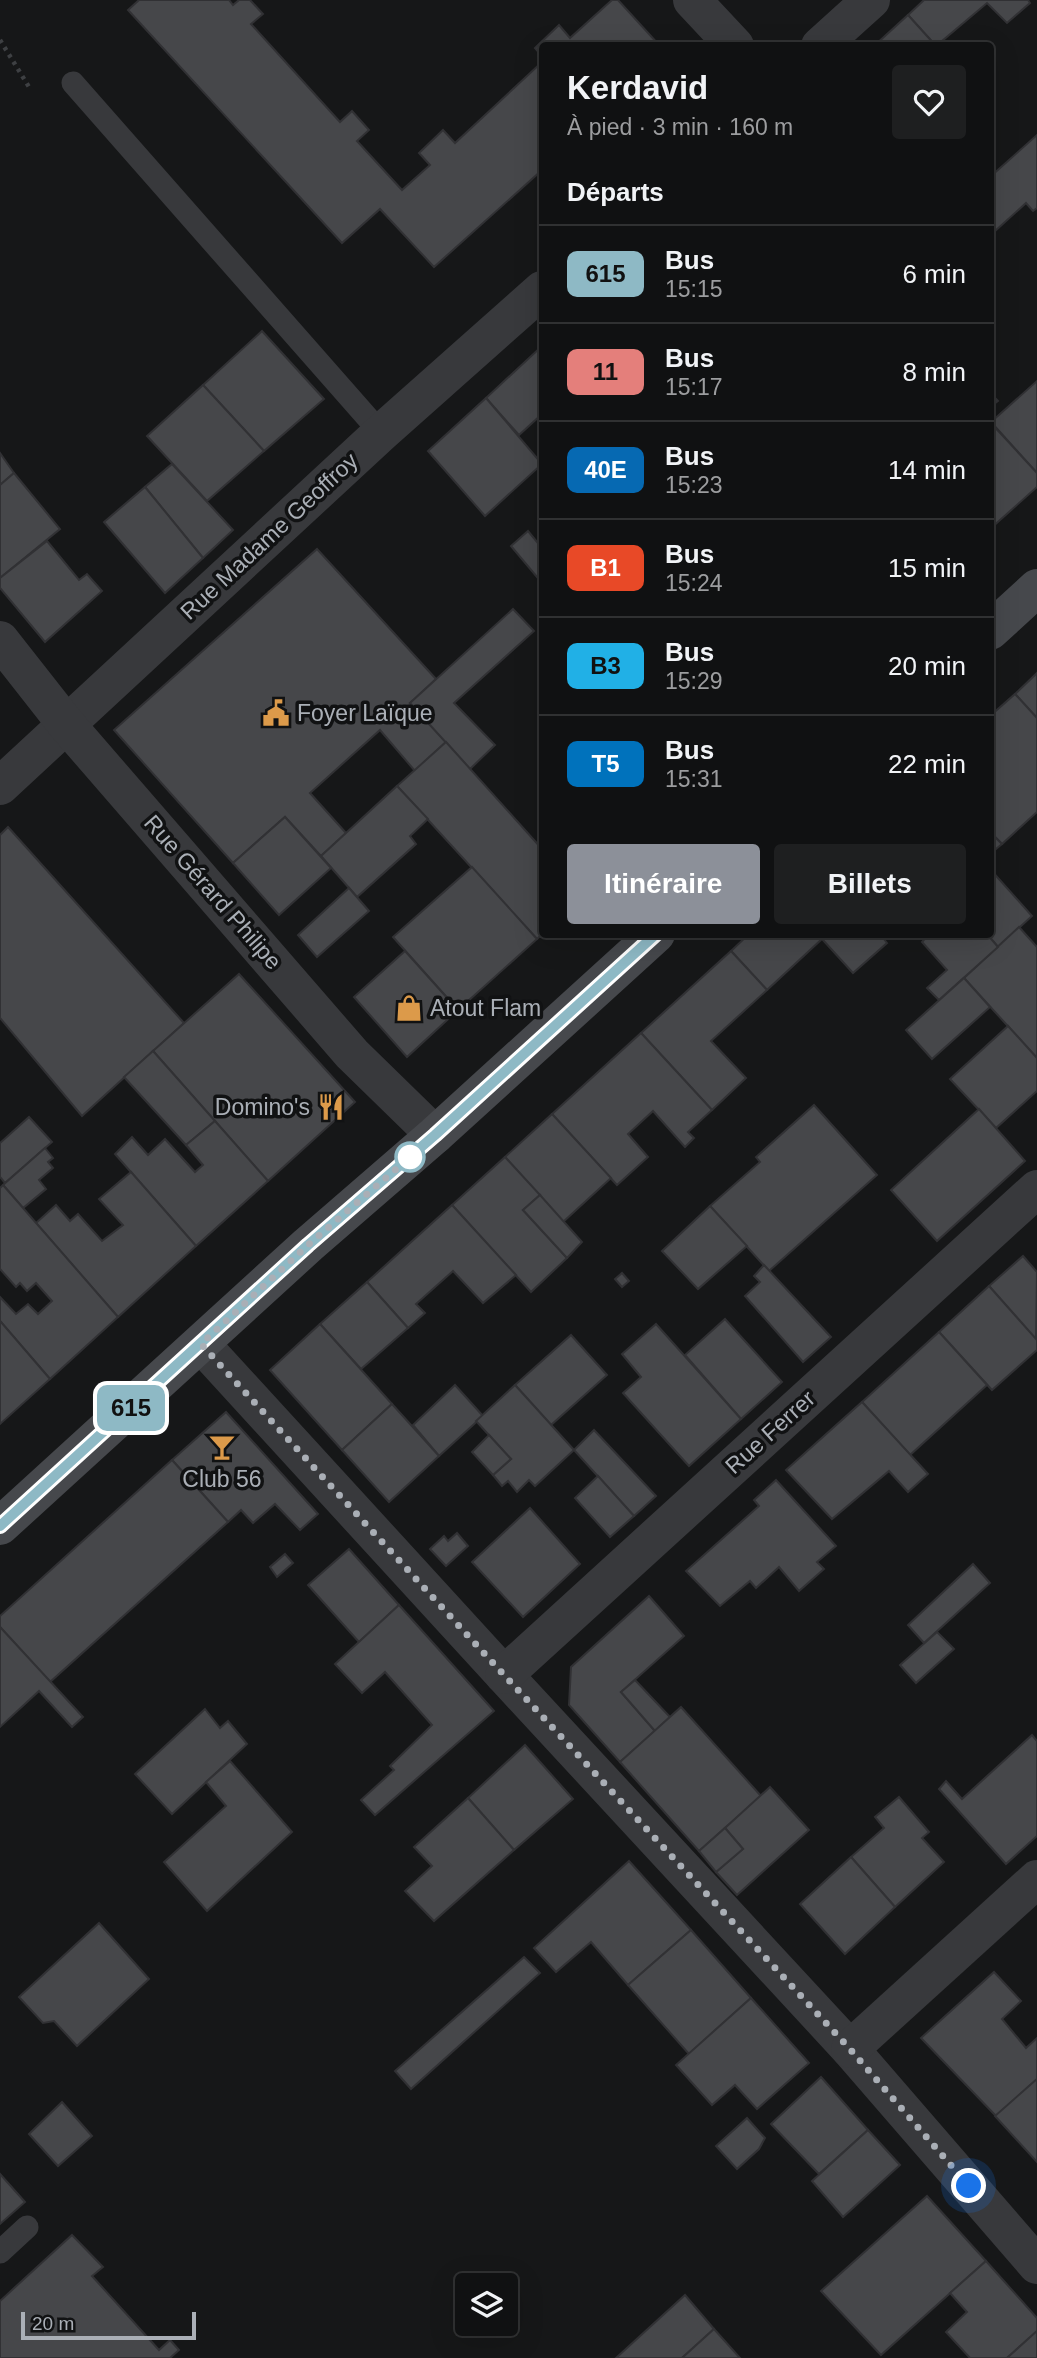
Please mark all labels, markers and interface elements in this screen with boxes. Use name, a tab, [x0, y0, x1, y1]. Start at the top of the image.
button: heart	[892, 65, 966, 139]
text: Kerdavid	[567, 69, 708, 106]
text: À pied · 3 min · 160 m	[567, 114, 793, 140]
text: Départs	[567, 177, 664, 207]
text: Bus	[665, 245, 714, 275]
text: 6 min	[902, 259, 966, 289]
text: 615	[585, 260, 626, 287]
text: 15:15	[665, 276, 723, 302]
text: Bus	[665, 343, 714, 373]
text: 8 min	[902, 357, 966, 387]
text: 11	[593, 358, 618, 385]
text: 15:17	[665, 374, 723, 400]
text: Bus	[665, 441, 714, 471]
street label: Rue Madame Geoffroy	[175, 447, 363, 625]
text: 14 min	[888, 455, 966, 485]
text: 40E	[584, 456, 627, 483]
text: 15:23	[665, 472, 723, 498]
text: Bus	[665, 539, 714, 569]
text: 15 min	[888, 553, 966, 583]
text: B1	[590, 554, 621, 581]
text: 15:24	[665, 570, 723, 596]
text: Bus	[665, 637, 714, 667]
text: 20 min	[888, 651, 966, 681]
text: B3	[590, 652, 621, 679]
text: 15:29	[665, 668, 723, 694]
public building icon: Foyer Laïque	[261, 698, 291, 728]
place label: Foyer Laïque	[297, 700, 433, 726]
text: Bus	[665, 735, 714, 765]
text: 22 min	[888, 749, 966, 779]
text: T5	[591, 750, 620, 777]
text: 15:31	[665, 766, 723, 792]
street label: Rue Gérard Philipe	[139, 810, 287, 974]
button: Itinéraire	[567, 844, 760, 924]
button: Billets	[774, 844, 966, 924]
shop icon: Atout Flam	[394, 993, 424, 1023]
place label: Atout Flam	[430, 995, 541, 1021]
restaurant icon: Domino's	[316, 1092, 346, 1122]
place label: Domino's	[215, 1094, 310, 1120]
unlabelled marker	[395, 1142, 425, 1172]
line badge: 615	[91, 1385, 171, 1431]
street label: Rue Ferrer	[720, 1385, 820, 1479]
text: 615	[111, 1394, 151, 1421]
bar icon: Club 56	[207, 1432, 237, 1462]
place label: Club 56	[182, 1466, 262, 1492]
your location	[951, 2168, 986, 2203]
map controls	[455, 2273, 518, 2336]
button: layers	[455, 2273, 518, 2336]
scale bar	[21, 2309, 196, 2341]
text: 20 m	[32, 2313, 74, 2334]

